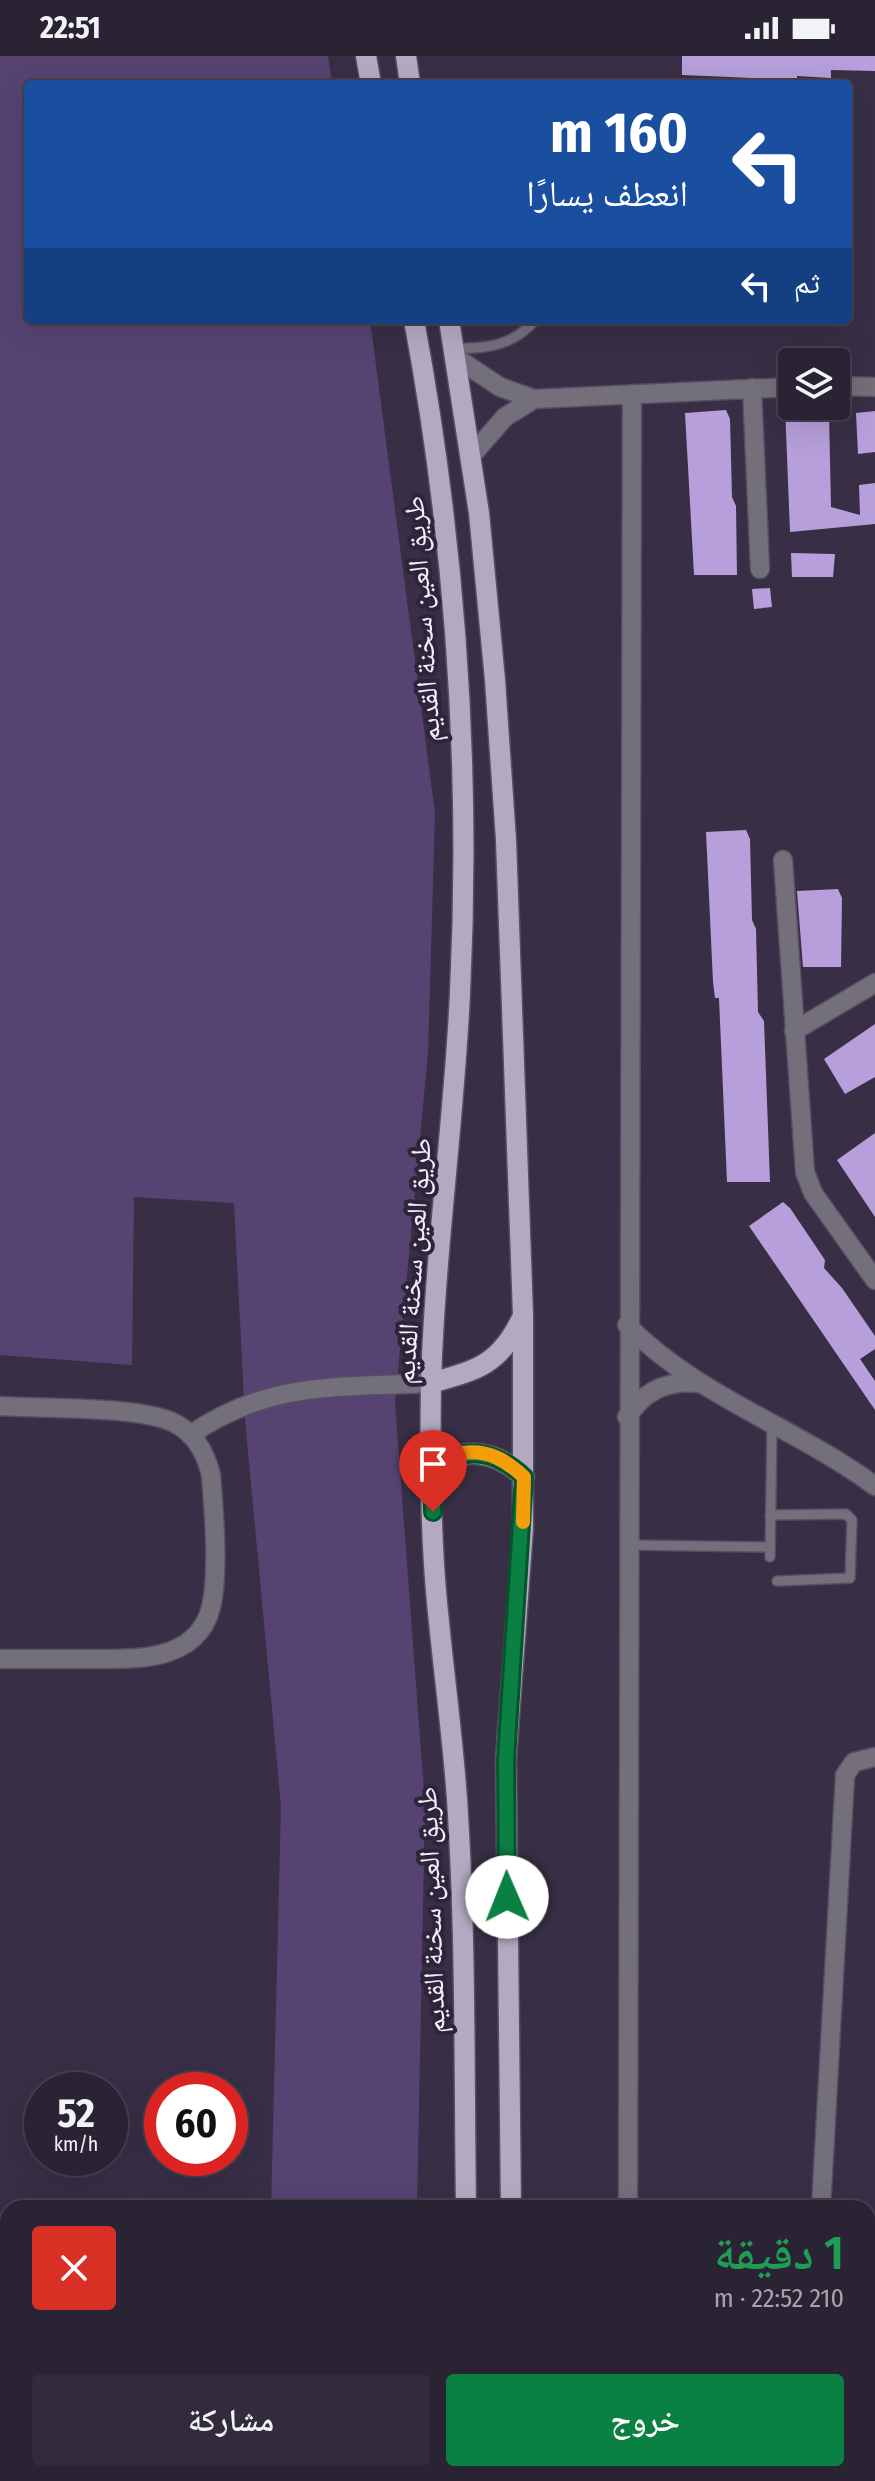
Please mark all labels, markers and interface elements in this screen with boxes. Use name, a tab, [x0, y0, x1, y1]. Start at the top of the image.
text: 22:51	[40, 10, 101, 46]
text: 160 m	[550, 100, 688, 167]
icon: left	[716, 112, 820, 216]
text: انعطف يسارًا	[526, 172, 688, 216]
icon: left	[734, 264, 778, 308]
text: ثم	[794, 265, 820, 301]
map controls	[778, 348, 850, 420]
button: layers	[778, 348, 850, 420]
street label: طريق العين سخنة القديم	[397, 495, 449, 743]
street label: طريق العين سخنة القديم	[388, 1137, 440, 1385]
pin	[399, 1430, 467, 1512]
icon: arrive	[411, 1442, 455, 1486]
street label: طريق العين سخنة القديم	[410, 1786, 454, 2034]
position arrow	[465, 1855, 549, 1939]
speed limit sign: 60	[144, 2072, 248, 2176]
text: 52	[57, 2090, 95, 2138]
text: km/h	[54, 2132, 98, 2156]
text: 1 دقيقة	[714, 2224, 844, 2282]
button: close	[32, 2226, 116, 2310]
text: 210 m · 22:52	[714, 2283, 844, 2314]
button: مشاركة	[32, 2374, 430, 2466]
button: خروج	[446, 2374, 844, 2466]

